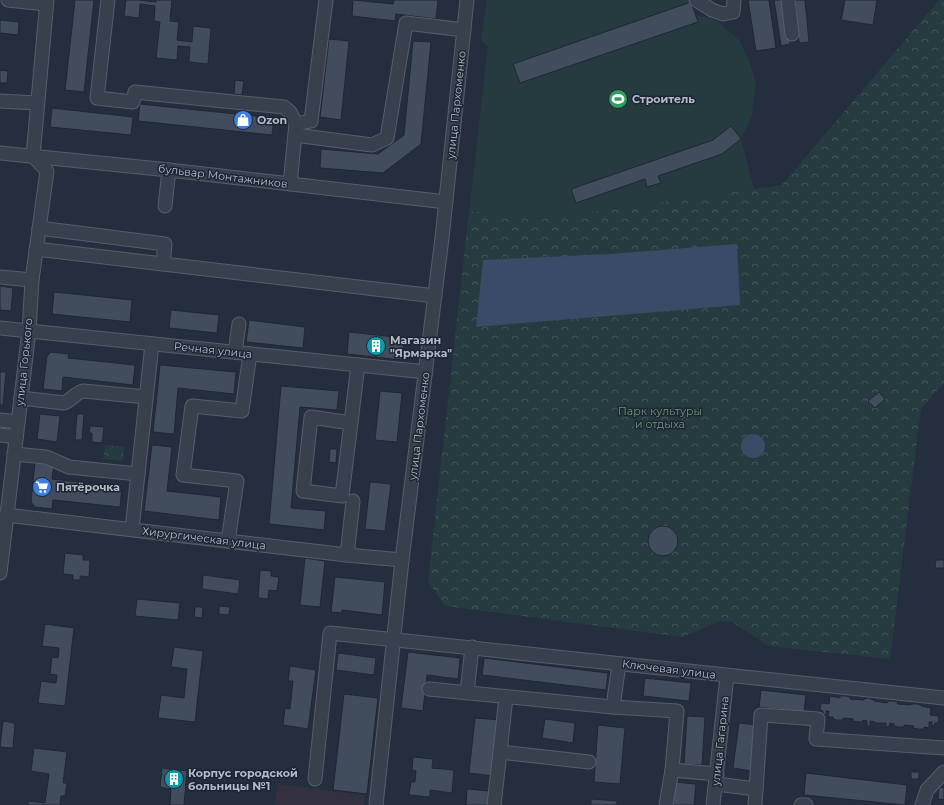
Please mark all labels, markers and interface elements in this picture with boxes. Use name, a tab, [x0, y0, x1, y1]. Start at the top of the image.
street label: улица Пархоменко	[443, 50, 469, 161]
sports icon: Строитель	[607, 88, 629, 110]
place label: Строитель	[632, 92, 695, 106]
shop icon: Ozon	[232, 109, 254, 131]
place label: Ozon	[257, 113, 287, 127]
street label: бульвар Монтажников	[158, 161, 288, 191]
street label: улица Горького	[12, 317, 36, 408]
place label: Магазин "Ярмарка"	[390, 333, 452, 360]
building icon: Магазин "Ярмарка"	[365, 335, 387, 357]
street label: Речная улица	[173, 339, 253, 361]
street label: улица Пархоменко	[405, 371, 433, 482]
park label: Парк культуры и отдыха	[618, 404, 702, 431]
supermarket icon: Пятёрочка	[31, 476, 53, 498]
place label: Пятёрочка	[56, 480, 120, 494]
street label: Хирургическая улица	[141, 523, 267, 553]
street label: Ключевая улица	[621, 656, 717, 682]
street label: улица Гагарина	[708, 695, 732, 788]
place label: Корпус городской больницы №1	[188, 766, 298, 793]
building icon: Корпус городской больницы №1	[163, 768, 185, 790]

